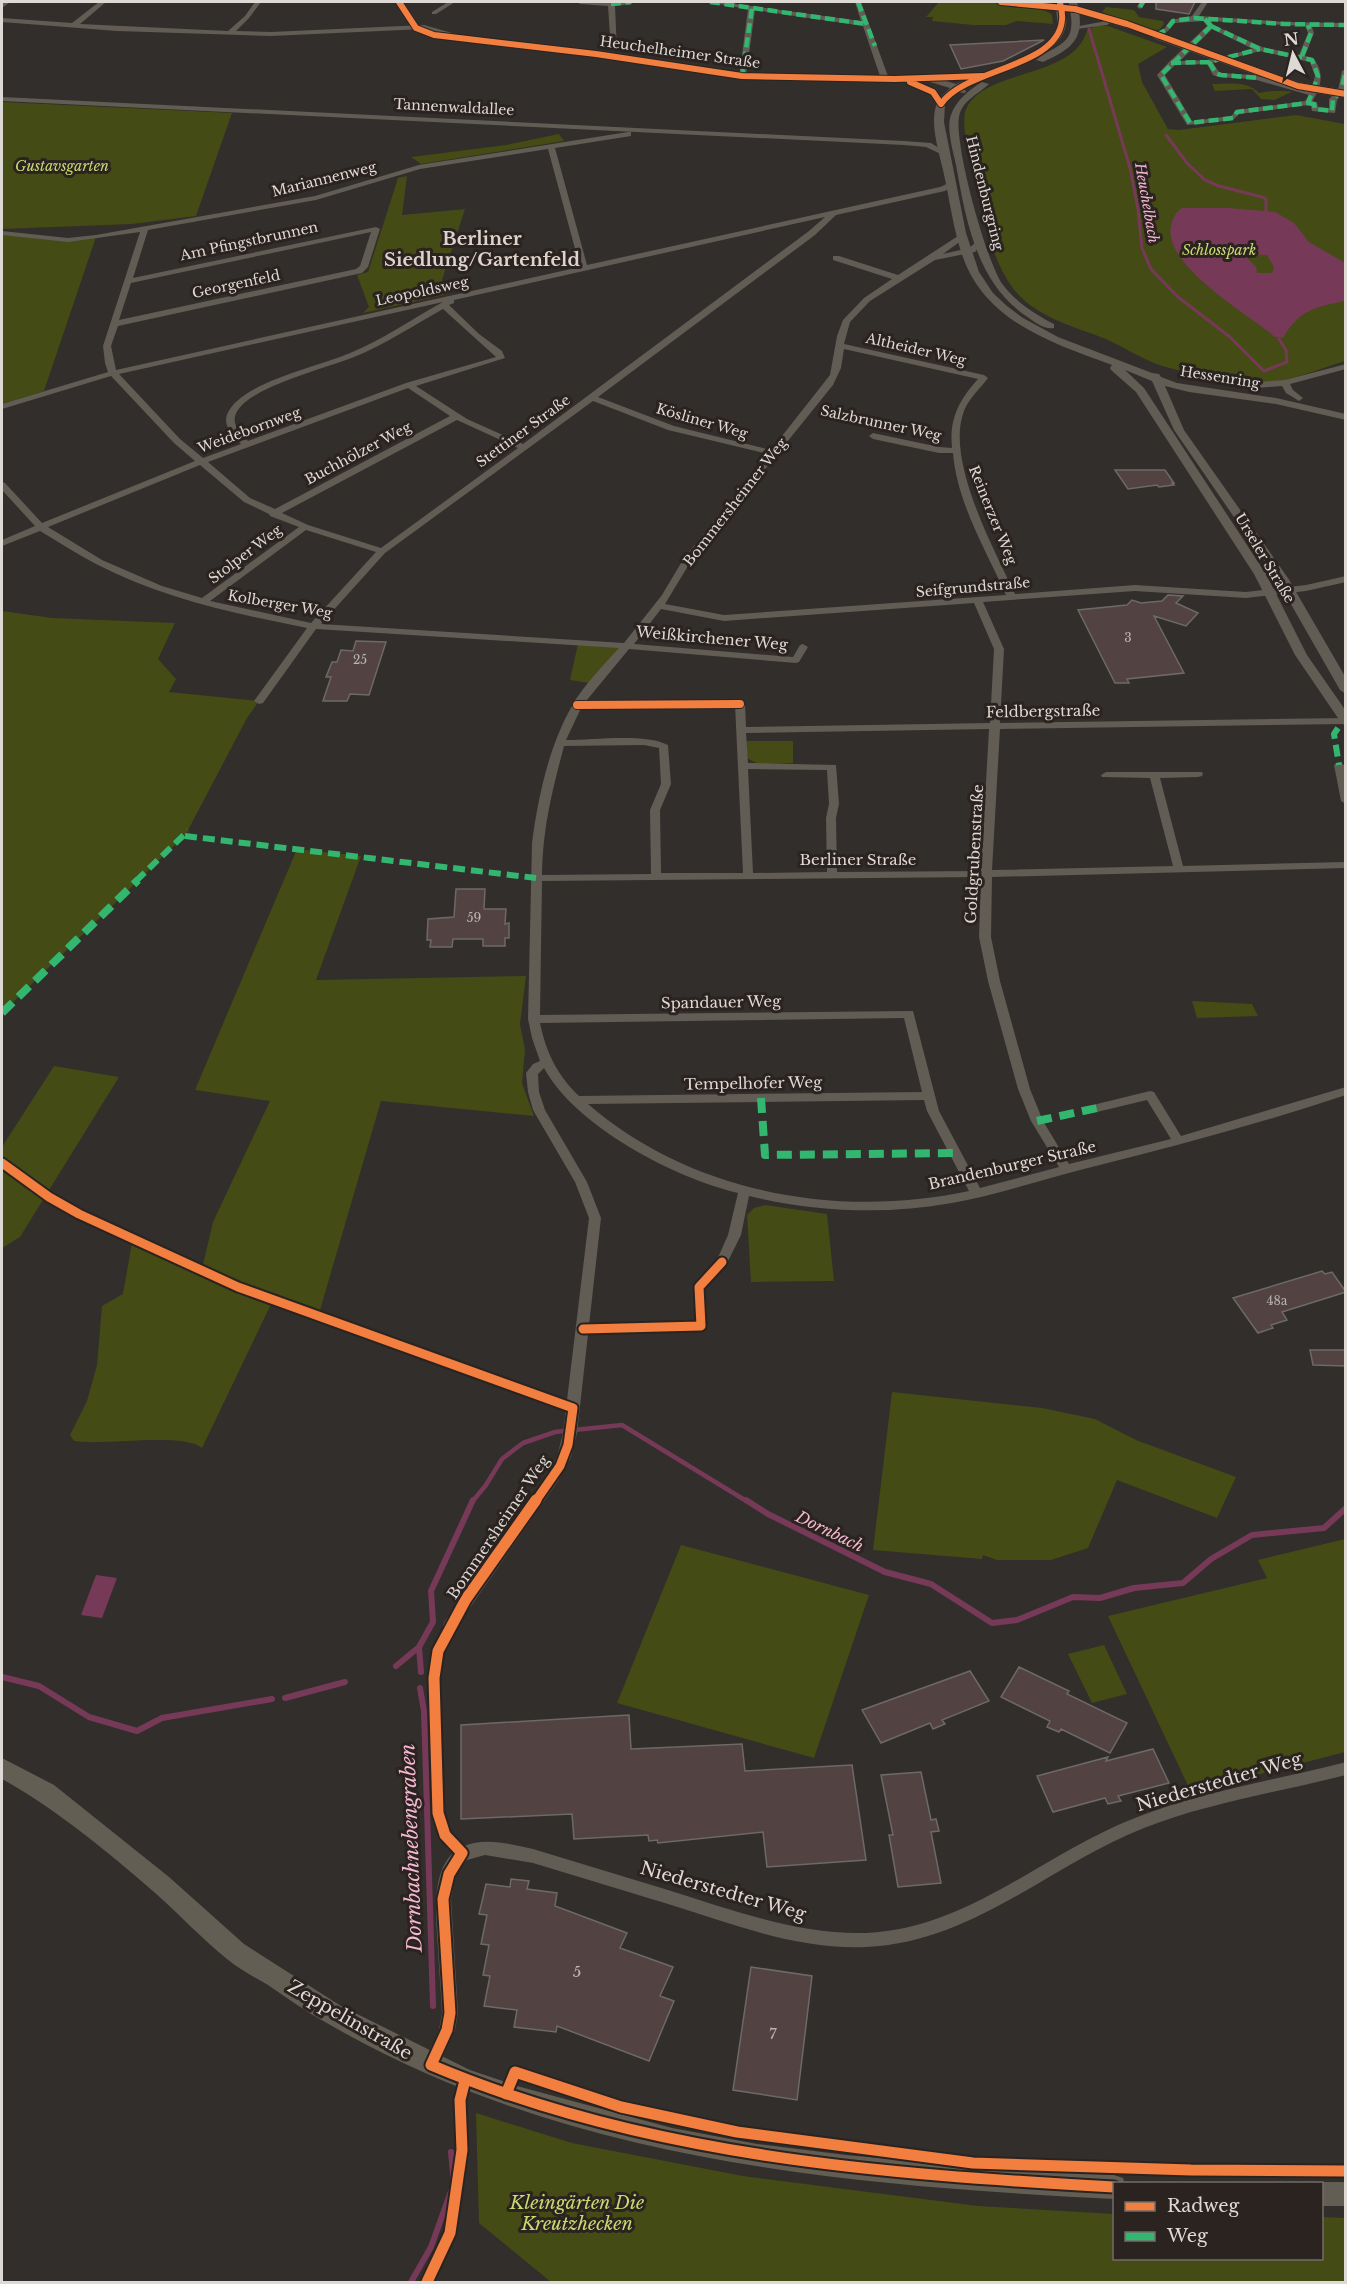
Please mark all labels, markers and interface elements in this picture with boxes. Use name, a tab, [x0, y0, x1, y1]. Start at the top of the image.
north arrow	[1263, 24, 1323, 84]
text: N	[1282, 28, 1300, 50]
street label: Heuchelheimer Straße	[599, 32, 761, 72]
street label: Tannenwaldallee	[393, 95, 515, 119]
street label: Hindenburgring	[962, 134, 1008, 253]
park label: Gustavsgarten	[15, 157, 109, 175]
street label: Mariannenweg	[270, 157, 379, 201]
water label: Heuchelbach	[1131, 160, 1163, 245]
street label: Am Pfingstbrunnen	[177, 218, 320, 265]
district label: Berliner Siedlung/Gartenfeld	[384, 228, 580, 271]
park label: Schlosspark	[1182, 241, 1256, 259]
street label: Georgenfeld	[190, 266, 282, 302]
street label: Leopoldsweg	[374, 272, 471, 310]
street label: Altheider Weg	[863, 329, 968, 369]
street label: Hessenring	[1179, 362, 1262, 392]
street label: Stettiner Straße	[472, 391, 574, 471]
street label: Kösliner Weg	[654, 399, 751, 443]
street label: Salzbrunner Weg	[819, 401, 944, 445]
street label: Weidebornweg	[194, 403, 303, 457]
street label: Buchhölzer Weg	[302, 417, 415, 489]
street label: Bommersheimer Weg	[679, 434, 791, 570]
street label: Reinerzer Weg	[965, 463, 1021, 568]
street label: Urseler Straße	[1231, 510, 1299, 606]
street label: Stolper Weg	[205, 520, 286, 587]
street label: Seifgrundstraße	[915, 573, 1031, 601]
street label: Kolberger Weg	[226, 586, 334, 622]
street label: Weißkirchener Weg	[634, 622, 790, 654]
house number: 3	[1124, 630, 1132, 645]
house number: 25	[353, 652, 367, 667]
street label: Feldbergstraße	[986, 701, 1100, 721]
street label: Goldgrubenstraße	[961, 784, 987, 924]
street label: Berliner Straße	[800, 850, 916, 869]
house number: 59	[467, 910, 481, 925]
street label: Spandauer Weg	[661, 991, 782, 1013]
street label: Tempelhofer Weg	[684, 1072, 823, 1094]
street label: Brandenburger Straße	[926, 1136, 1098, 1194]
house number: 48a	[1267, 1293, 1288, 1308]
street label: Bommersheimer Weg	[443, 1451, 554, 1603]
water label: Dornbach	[792, 1506, 867, 1556]
water label: Dornbachnebengraben	[395, 1743, 427, 1954]
street label: Niederstedter Weg	[1134, 1748, 1305, 1816]
street label: Niederstedter Weg	[638, 1857, 809, 1925]
house number: 5	[573, 1962, 581, 1981]
street label: Zeppelinstraße	[284, 1976, 416, 2064]
house number: 7	[769, 2024, 777, 2043]
legend	[1113, 2182, 1323, 2260]
park label: Kleingärten Die Kreutzhecken	[509, 2192, 644, 2235]
text: Radweg	[1167, 2195, 1240, 2217]
text: Weg	[1166, 2225, 1208, 2247]

